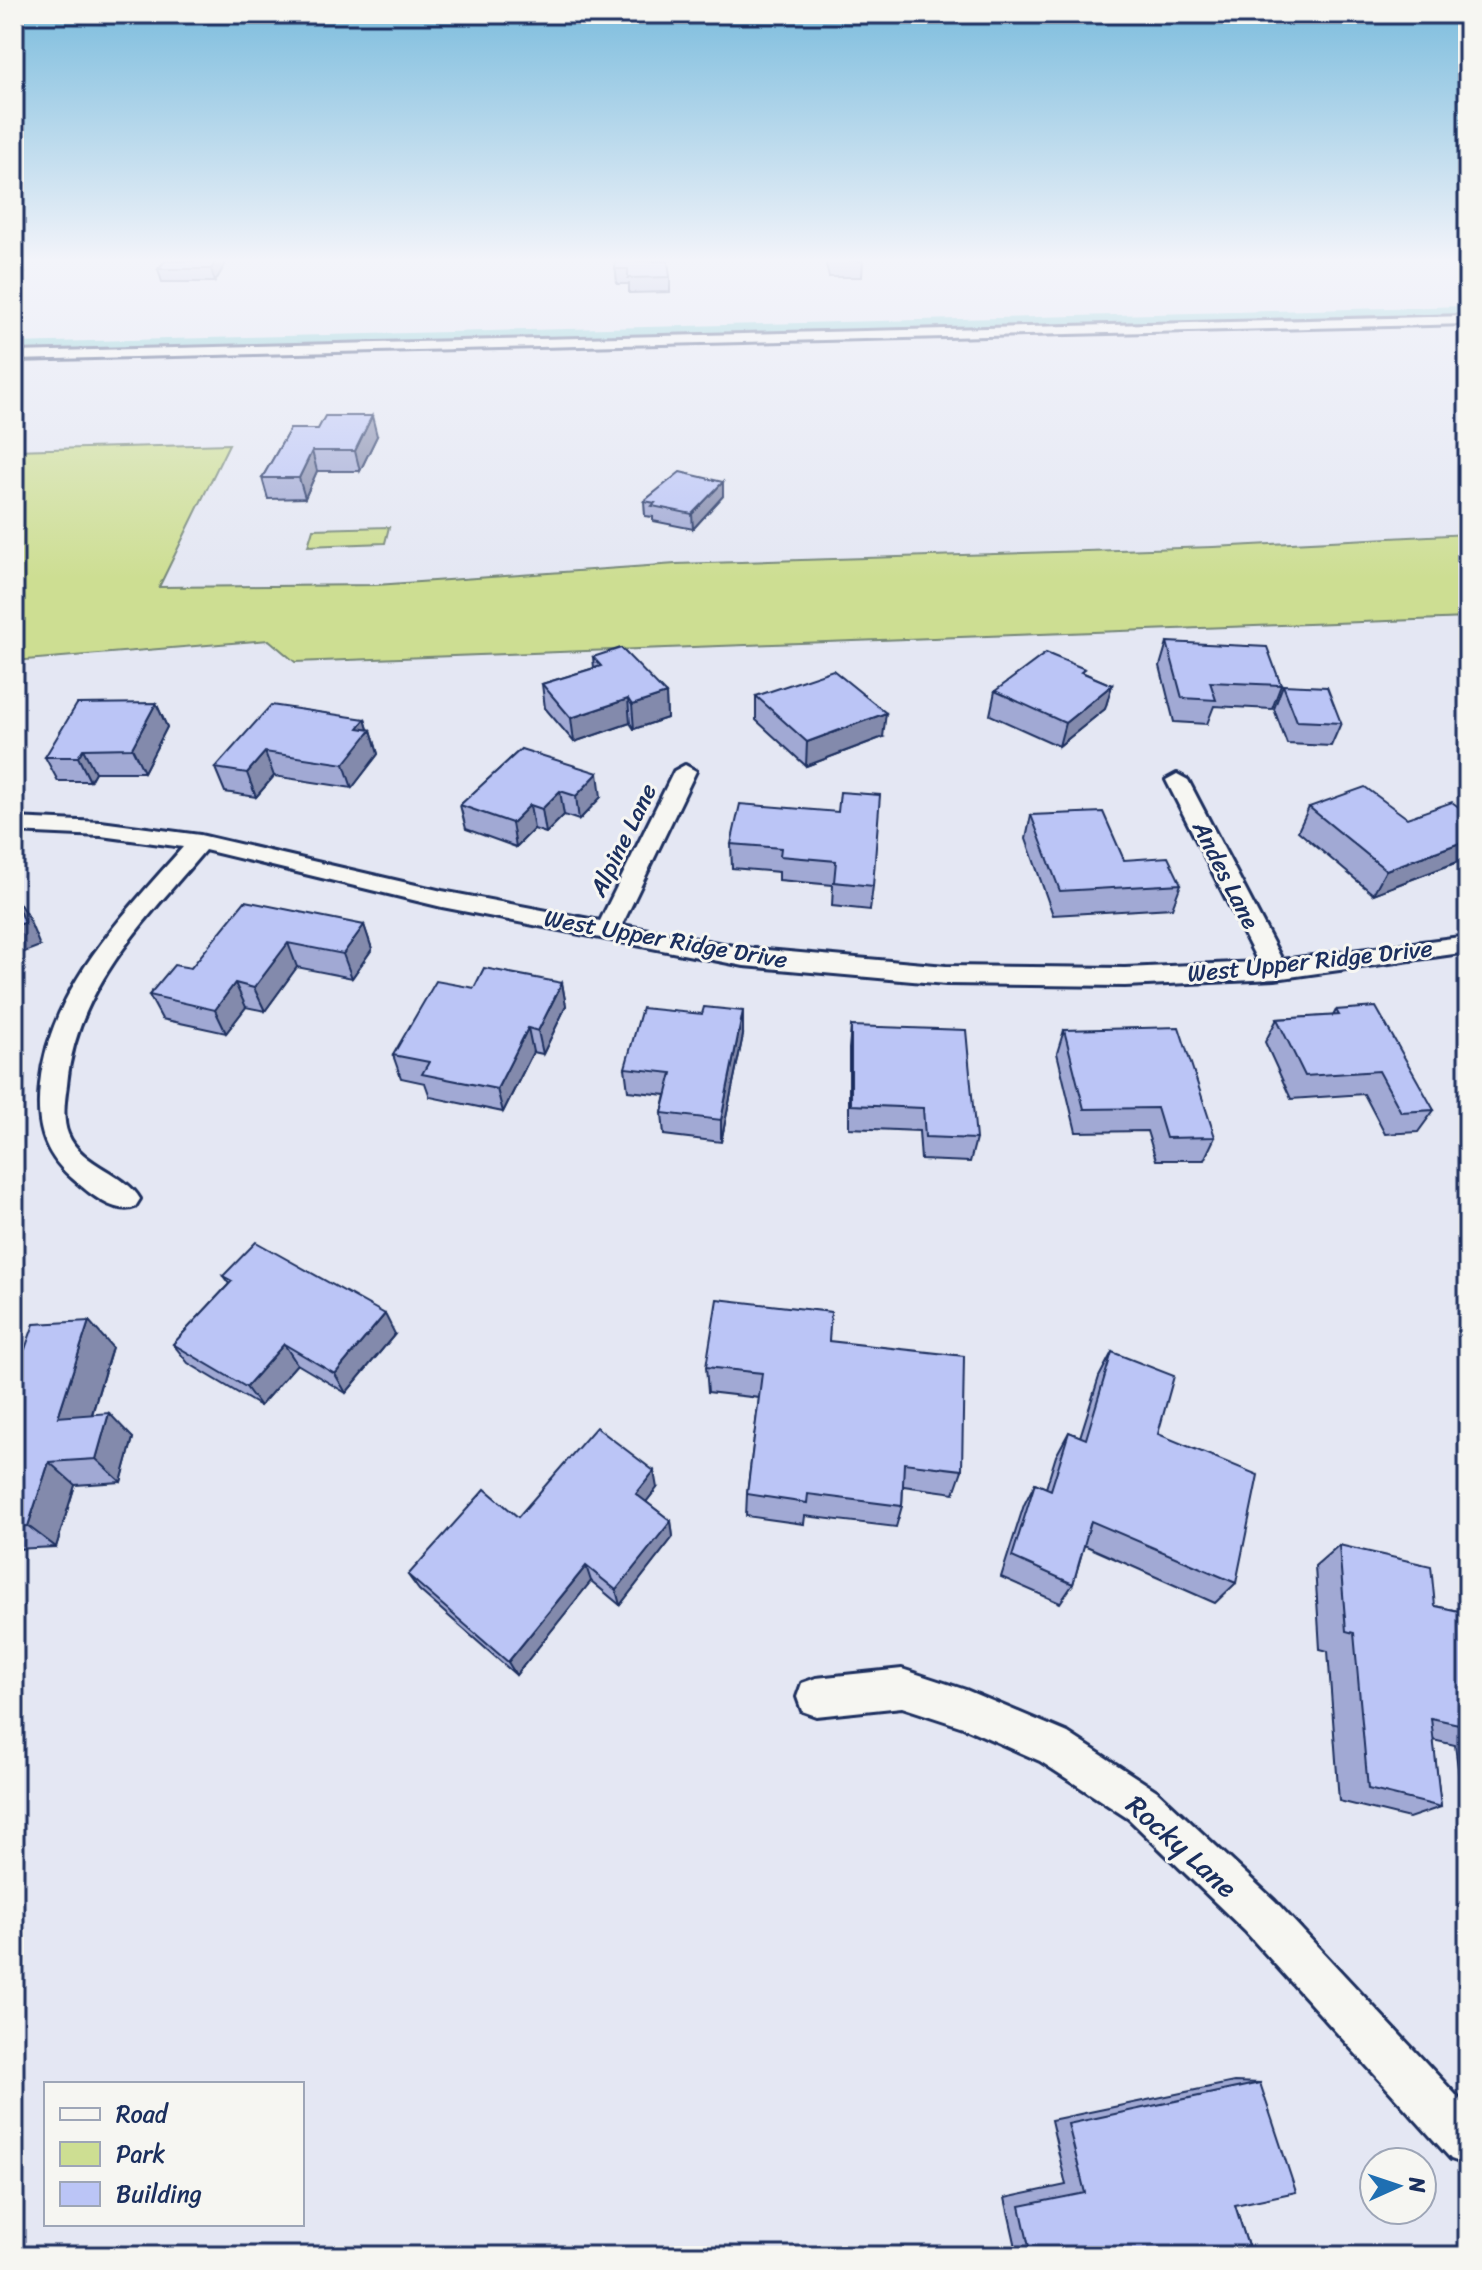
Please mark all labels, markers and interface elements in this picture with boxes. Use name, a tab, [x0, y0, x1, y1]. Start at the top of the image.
street label: Alpine Lane	[577, 776, 669, 905]
street label: Andes Lane	[1180, 812, 1272, 937]
street label: West Upper Ridge Drive	[541, 897, 791, 981]
street label: West Upper Ridge Drive	[1185, 927, 1435, 995]
street label: Rocky Lane	[1114, 1782, 1249, 1911]
legend	[44, 2082, 304, 2226]
text: Road	[116, 2093, 170, 2135]
text: Park	[116, 2133, 165, 2175]
north arrow	[1358, 2146, 1438, 2226]
text: Building	[116, 2173, 202, 2215]
text: N	[1398, 2175, 1437, 2194]

